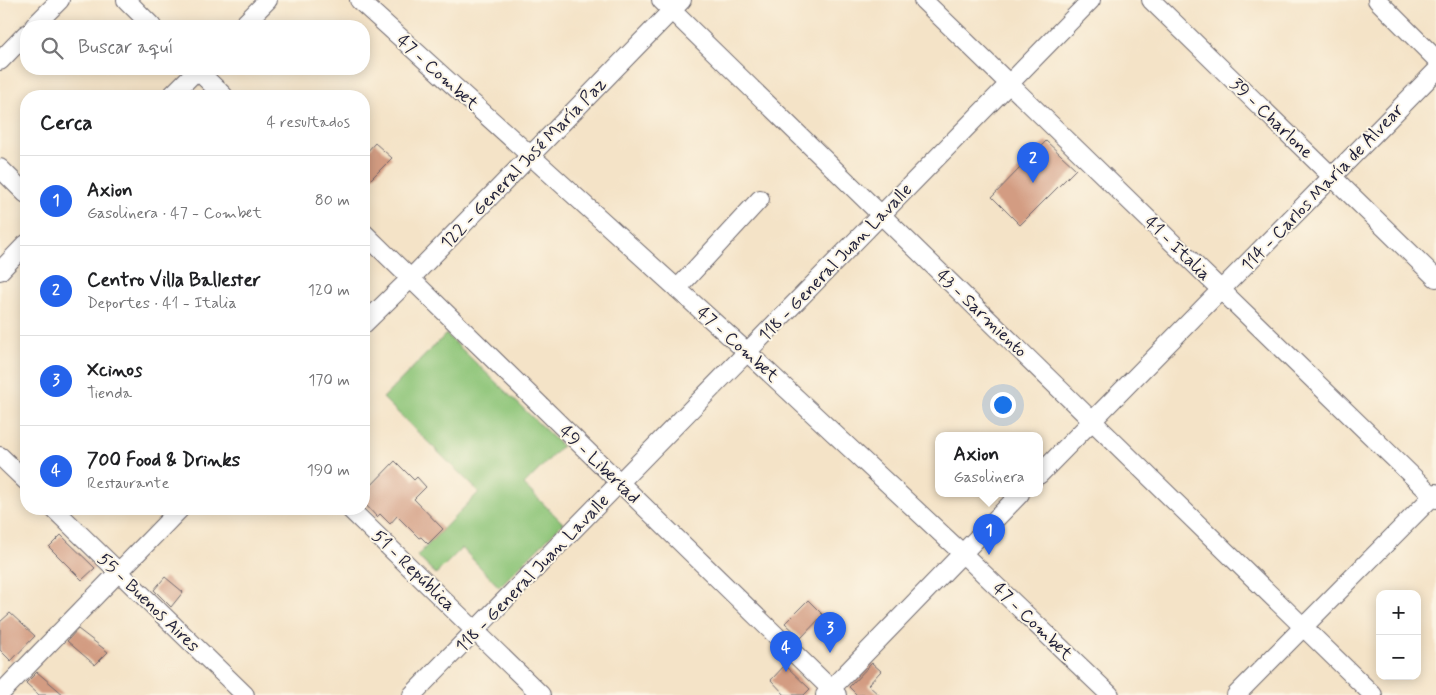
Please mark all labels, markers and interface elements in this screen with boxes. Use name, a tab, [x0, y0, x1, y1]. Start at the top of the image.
search box	[20, 20, 370, 75]
street label: 47 - Combet	[391, 29, 484, 116]
icon: search	[38, 34, 66, 62]
text: Buscar aquí	[78, 35, 173, 60]
street label: 122 - General José María Paz	[435, 73, 612, 255]
street label: 39 - Charlone	[1225, 73, 1318, 164]
street label: 114 - Carlos María de Alvear	[1236, 98, 1410, 277]
text: Cerca	[40, 109, 93, 137]
text: 4 resultados	[266, 112, 350, 133]
pin: 2	[1017, 142, 1049, 183]
text: Axion	[87, 178, 133, 203]
street label: 118 - General Juan Lavalle	[754, 178, 918, 347]
text: 1	[52, 190, 60, 211]
text: 80 m	[315, 190, 350, 211]
text: Gasolinera · 47 - Combet	[87, 203, 262, 224]
street label: 41 - Italia	[1139, 211, 1216, 286]
street label: 43 - Sarmiento	[931, 264, 1032, 363]
text: Centro Villa Ballester	[87, 268, 261, 293]
text: 2	[52, 280, 60, 301]
text: 120 m	[308, 280, 350, 301]
text: Deportes · 41 - Italia	[87, 293, 237, 314]
street label: 47 - Combet	[691, 301, 784, 388]
text: Xcinos	[87, 358, 142, 383]
text: 3	[52, 370, 60, 391]
text: 170 m	[308, 370, 350, 391]
text: Tienda	[87, 383, 132, 404]
your location	[990, 392, 1016, 418]
street label: 49 - Libertad	[554, 420, 645, 510]
popup	[935, 432, 1043, 497]
text: Axion	[953, 442, 999, 467]
text: 700 Food & Drinks	[87, 448, 240, 473]
text: 4	[51, 460, 61, 481]
text: 190 m	[307, 460, 350, 481]
text: Gasolinera	[953, 467, 1025, 488]
text: Restaurante	[87, 473, 169, 494]
street label: 118 - General Juan Lavalle	[451, 489, 615, 658]
pin: 1	[973, 514, 1005, 555]
street label: 51 - República	[366, 525, 460, 617]
street label: 55 - Buenos Aires	[92, 548, 205, 658]
street label: 47 - Combet	[987, 577, 1078, 666]
map controls	[1376, 590, 1421, 680]
button: +	[1376, 590, 1421, 635]
pin: 3	[814, 612, 846, 653]
pin: 4	[770, 631, 802, 672]
button: −	[1376, 635, 1421, 680]

